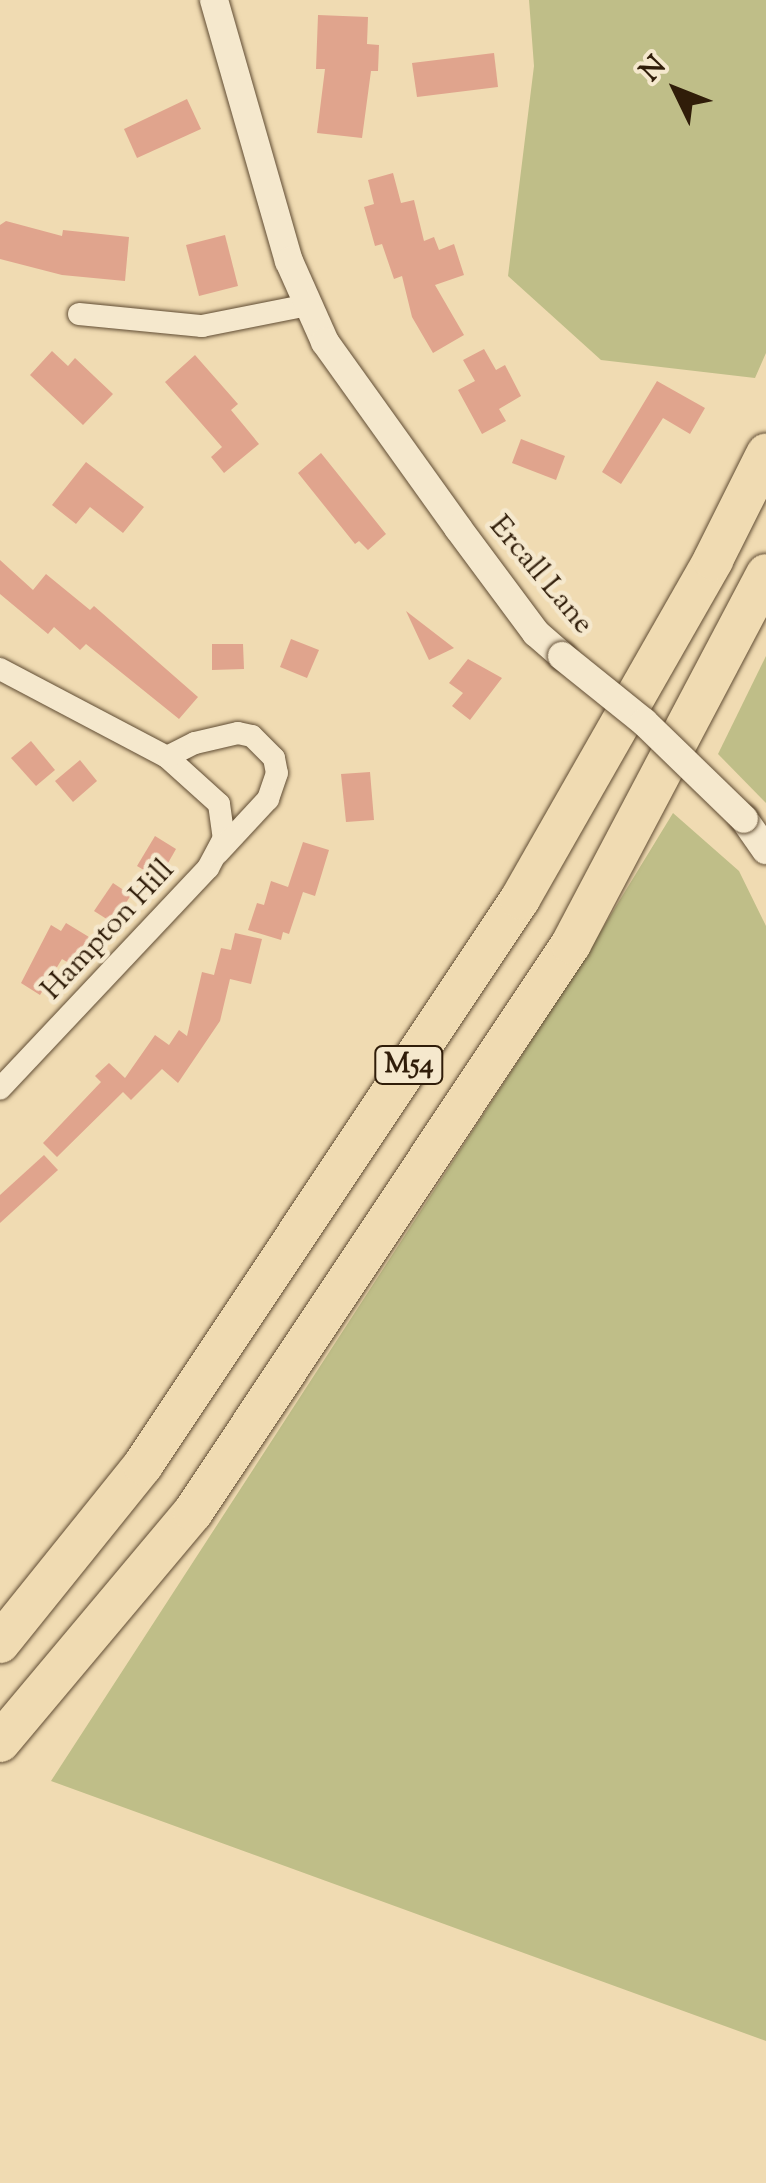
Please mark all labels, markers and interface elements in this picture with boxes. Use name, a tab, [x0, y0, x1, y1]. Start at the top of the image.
north arrow	[626, 40, 726, 140]
text: N	[632, 48, 676, 91]
street label: Ercall Lane	[480, 510, 600, 642]
street label: Hampton Hill	[35, 854, 183, 1008]
road number: M54	[374, 1042, 444, 1088]

